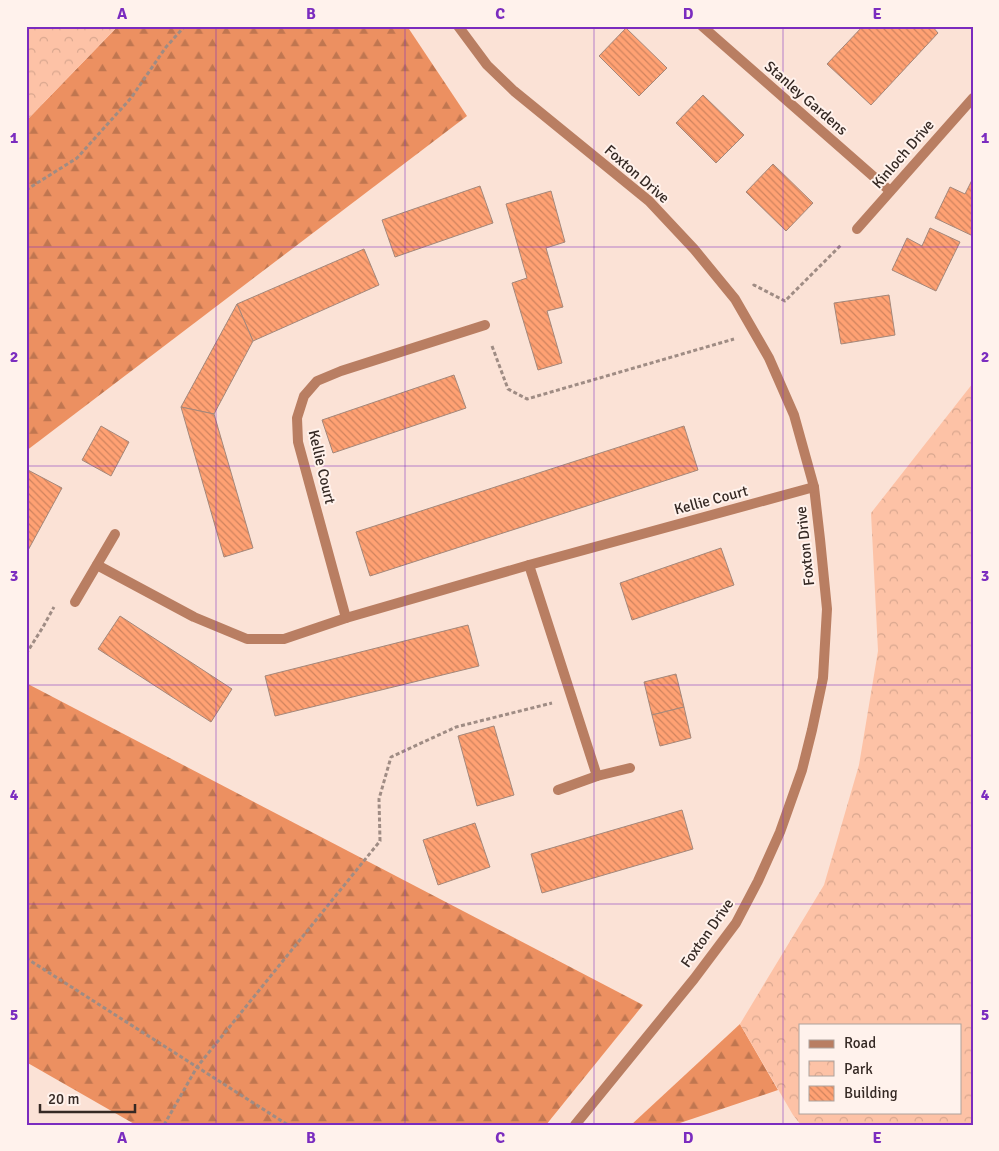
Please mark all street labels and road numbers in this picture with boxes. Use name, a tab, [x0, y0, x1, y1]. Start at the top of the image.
street label: Stanley Gardens	[761, 57, 852, 139]
street label: Kinloch Drive	[868, 116, 938, 192]
street label: Foxton Drive	[601, 141, 673, 207]
street label: Kellie Court	[305, 428, 339, 506]
street label: Kellie Court	[672, 482, 750, 518]
street label: Foxton Drive	[792, 505, 818, 587]
street label: Foxton Drive	[677, 895, 737, 971]

